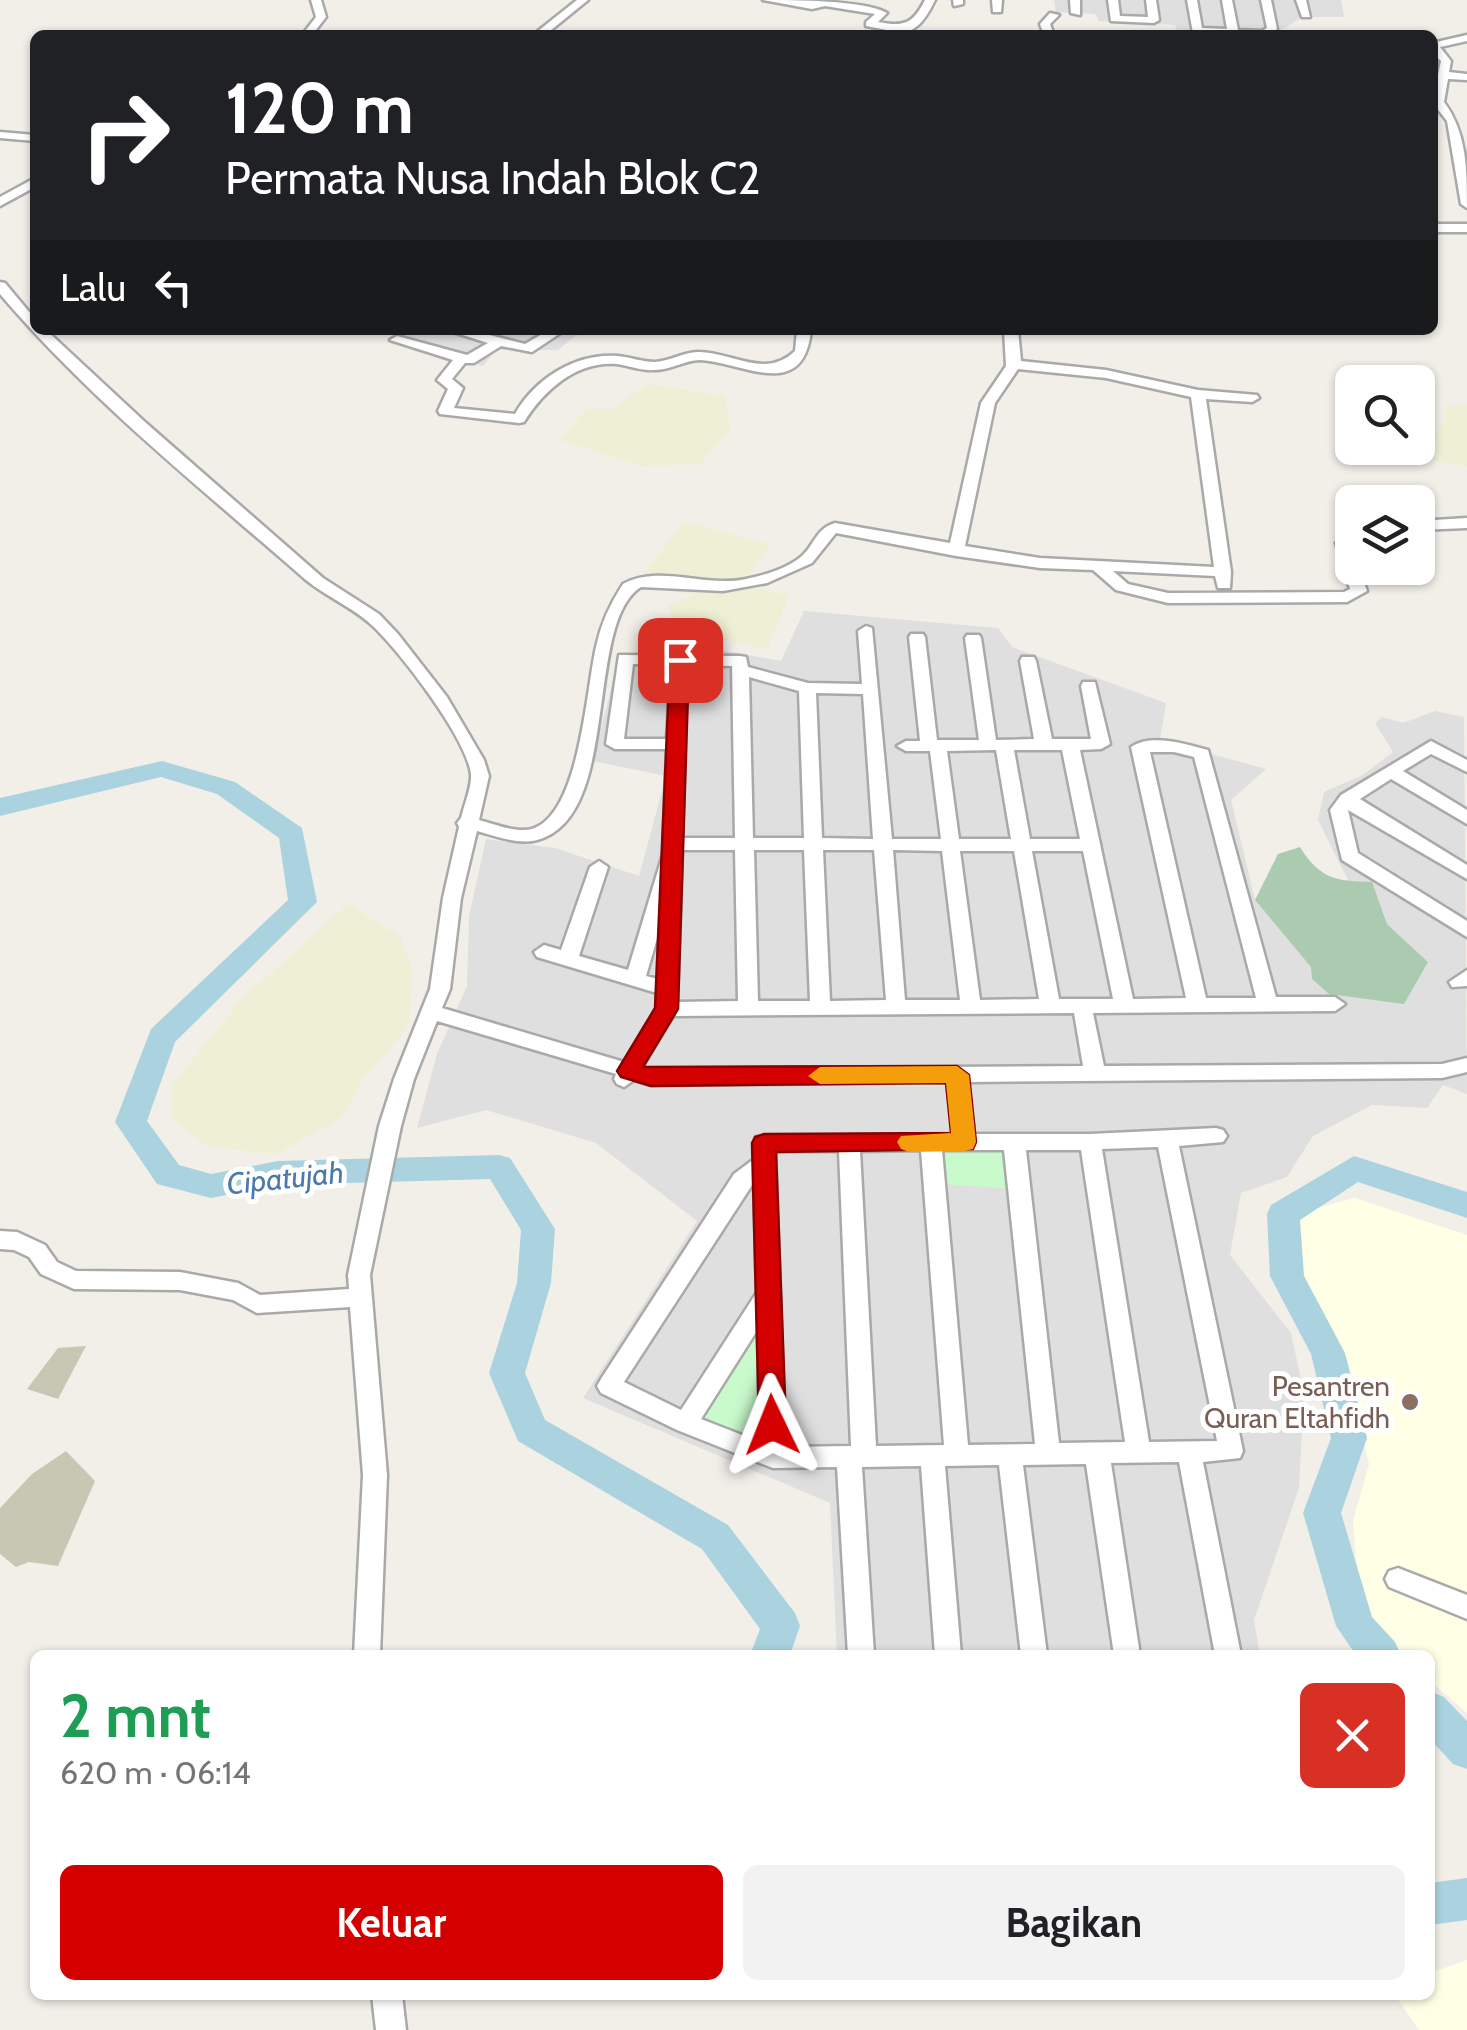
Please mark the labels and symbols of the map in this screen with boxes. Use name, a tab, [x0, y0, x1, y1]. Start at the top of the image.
pin	[638, 618, 723, 703]
water label: Cipatujah	[225, 1153, 345, 1203]
place label: Pesantren Quran Eltahfidh	[1204, 1369, 1390, 1435]
position arrow	[720, 1373, 824, 1477]
marker: Pesantren Quran Eltahfidh	[1399, 1391, 1421, 1413]

